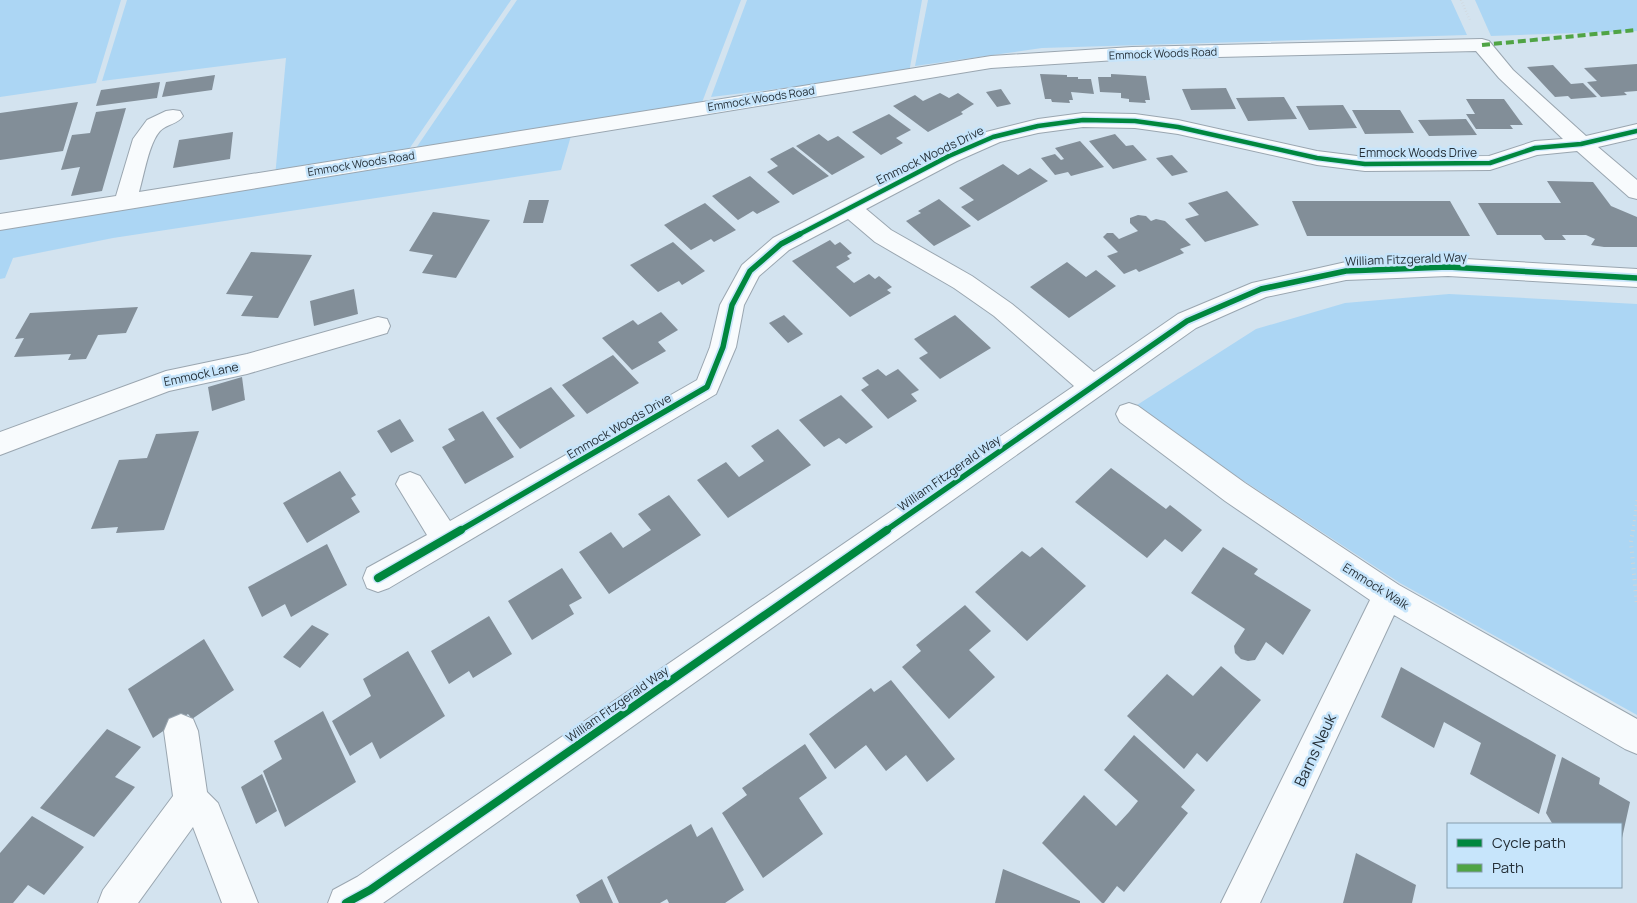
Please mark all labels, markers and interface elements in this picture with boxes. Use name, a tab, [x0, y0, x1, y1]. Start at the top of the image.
street label: Emmock Woods Road	[1109, 44, 1217, 62]
street label: Emmock Woods Road	[706, 82, 816, 114]
street label: Emmock Woods Drive	[873, 122, 987, 188]
street label: Emmock Woods Drive	[1359, 144, 1477, 161]
street label: Emmock Woods Road	[306, 147, 416, 179]
street label: William Fitzgerald Way	[1345, 248, 1468, 270]
street label: Emmock Lane	[162, 358, 240, 390]
street label: Emmock Woods Drive	[564, 389, 674, 463]
street label: William Fitzgerald Way	[894, 431, 1004, 515]
street label: Emmock Walk	[1340, 559, 1413, 614]
street label: William Fitzgerald Way	[562, 662, 672, 746]
street label: Barns Neuk	[1289, 710, 1341, 790]
legend	[1447, 823, 1622, 888]
text: Cycle path	[1492, 832, 1566, 853]
text: Path	[1492, 857, 1524, 878]

